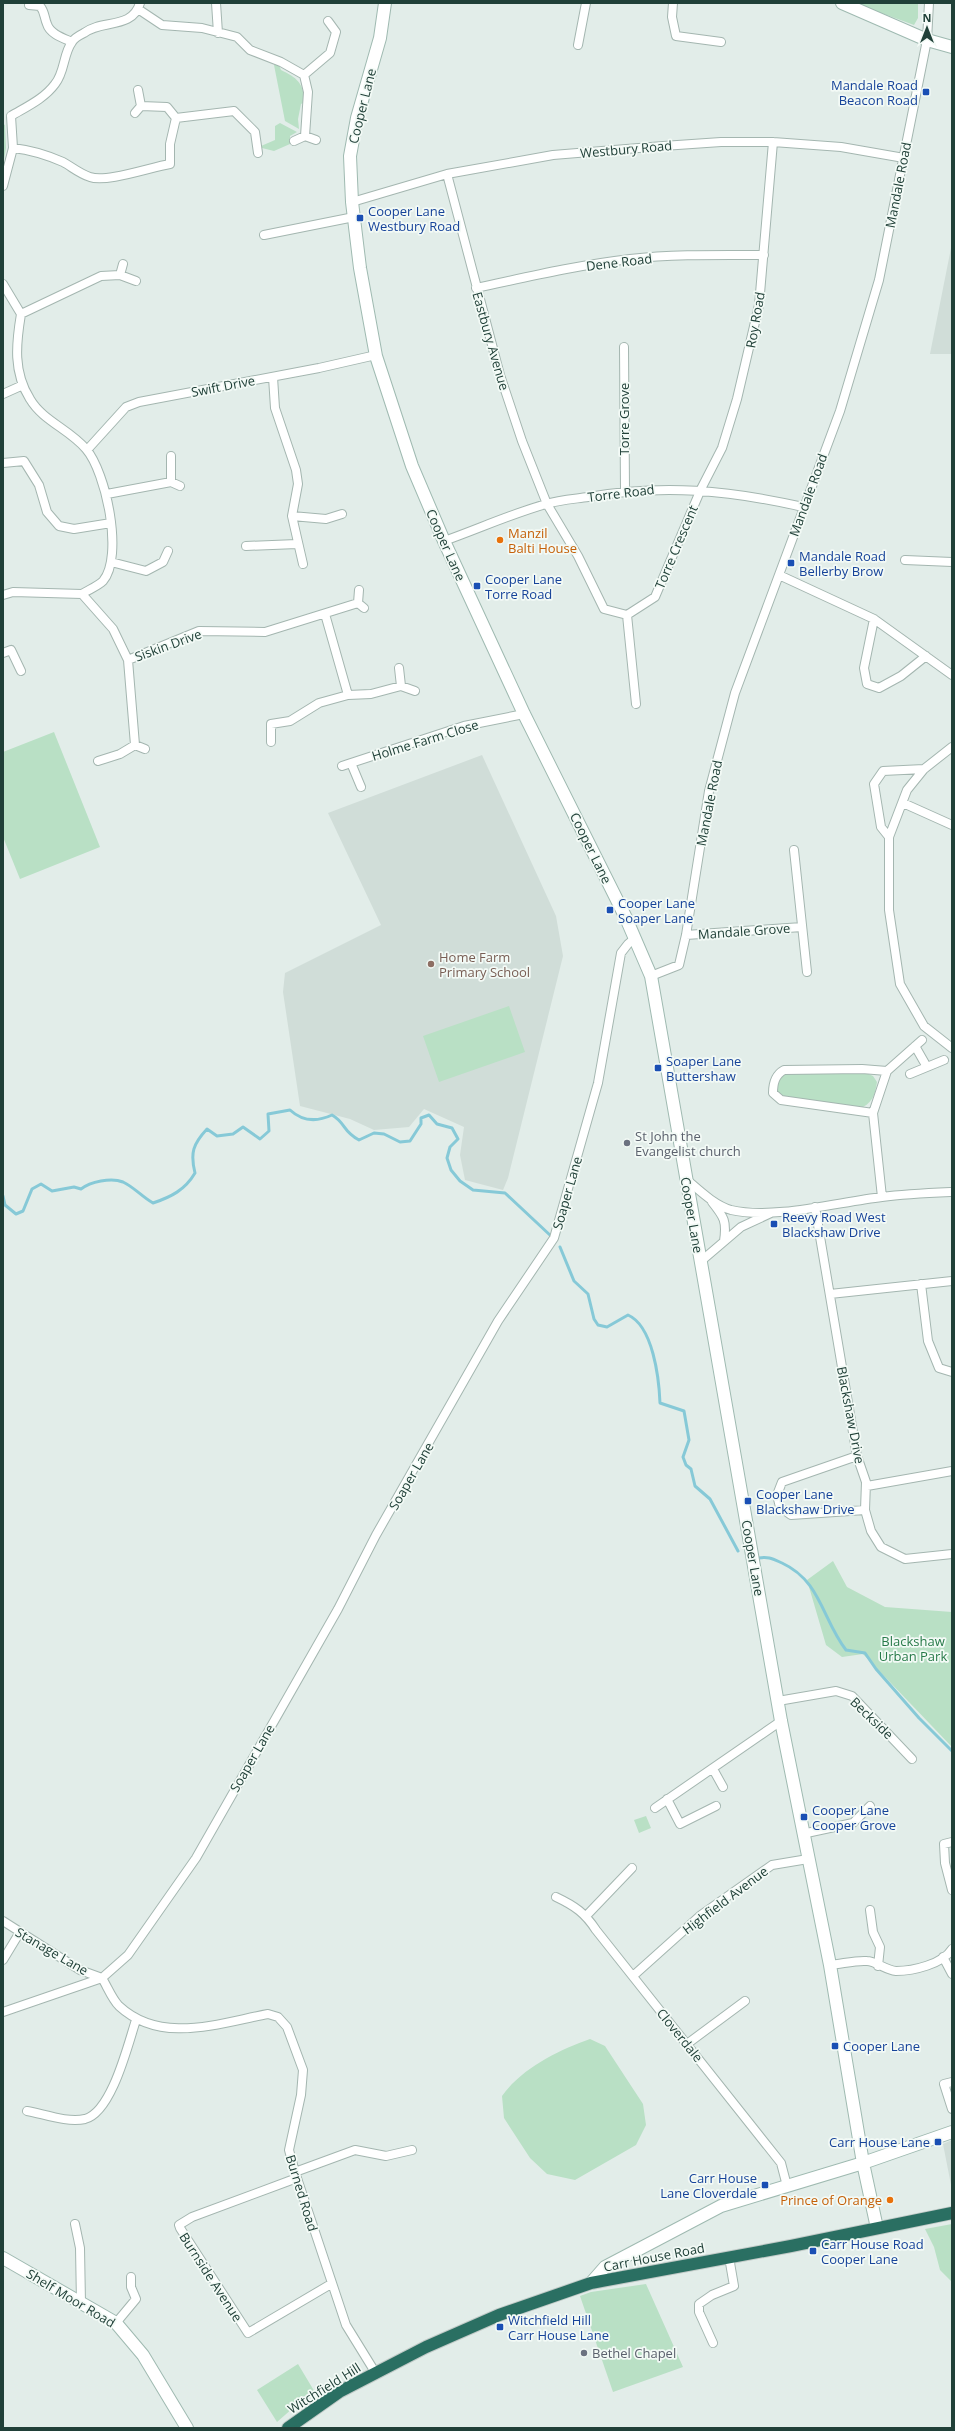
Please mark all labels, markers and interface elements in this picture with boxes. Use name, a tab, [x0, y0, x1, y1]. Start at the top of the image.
north arrow	[907, 8, 947, 48]
text: N	[923, 10, 931, 25]
street label: Cooper Lane	[344, 66, 380, 146]
place label: Mandale Road Beacon Road	[831, 76, 918, 109]
marker: Mandale Road Beacon Road	[921, 87, 931, 97]
street label: Westbury Road	[579, 136, 673, 162]
street label: Mandale Road	[881, 141, 915, 229]
place label: Cooper Lane Westbury Road	[368, 202, 460, 235]
marker: Cooper Lane Westbury Road	[355, 213, 365, 223]
street label: Dene Road	[585, 249, 653, 275]
street label: Eastbury Avenue	[468, 290, 514, 392]
street label: Roy Road	[741, 290, 769, 350]
street label: Swift Drive	[190, 371, 256, 401]
street label: Torre Grove	[615, 383, 633, 455]
street label: Mandale Road	[785, 451, 831, 539]
street label: Torre Road	[586, 480, 656, 506]
street label: Torre Crescent	[650, 502, 702, 592]
street label: Cooper Lane	[422, 506, 470, 584]
place label: Manzil Balti House	[508, 524, 577, 557]
marker: Manzil Balti House	[495, 535, 505, 545]
place label: Mandale Road Bellerby Brow	[799, 547, 886, 580]
marker: Mandale Road Bellerby Brow	[786, 558, 796, 568]
place label: Cooper Lane Torre Road	[485, 570, 562, 603]
marker: Cooper Lane Torre Road	[472, 581, 482, 591]
street label: Siskin Drive	[132, 625, 204, 665]
street label: Holme Farm Close	[369, 715, 481, 765]
street label: Mandale Road	[692, 759, 726, 847]
street label: Cooper Lane	[566, 809, 616, 887]
place label: Cooper Lane Soaper Lane	[618, 894, 695, 927]
marker: Cooper Lane Soaper Lane	[605, 905, 615, 915]
street label: Mandale Grove	[697, 919, 791, 943]
place label: Home Farm Primary School	[439, 948, 530, 981]
marker: Home Farm Primary School	[426, 959, 436, 969]
place label: Soaper Lane Buttershaw	[666, 1052, 741, 1085]
marker: Soaper Lane Buttershaw	[653, 1063, 663, 1073]
place label: St John the Evangelist church	[635, 1127, 741, 1160]
marker: St John the Evangelist church	[622, 1138, 632, 1148]
street label: Soaper Lane	[548, 1154, 586, 1232]
street label: Cooper Lane	[676, 1175, 708, 1255]
place label: Reevy Road West Blackshaw Drive	[782, 1208, 886, 1241]
marker: Reevy Road West Blackshaw Drive	[769, 1219, 779, 1229]
street label: Blackshaw Drive	[833, 1365, 869, 1465]
street label: Soaper Lane	[384, 1439, 438, 1513]
place label: Cooper Lane Blackshaw Drive	[756, 1485, 855, 1518]
marker: Cooper Lane Blackshaw Drive	[743, 1496, 753, 1506]
street label: Cooper Lane	[737, 1518, 769, 1598]
park label: Blackshaw Urban Park	[879, 1632, 947, 1665]
street label: Beckside	[847, 1693, 897, 1743]
street label: Soaper Lane	[225, 1721, 279, 1795]
place label: Cooper Lane Cooper Grove	[812, 1801, 896, 1834]
marker: Cooper Lane Cooper Grove	[799, 1812, 809, 1822]
street label: Highfield Avenue	[679, 1862, 771, 1938]
street label: Stanage Lane	[12, 1923, 92, 1979]
street label: Cloverdale	[653, 2004, 707, 2066]
place label: Cooper Lane	[843, 2037, 920, 2055]
marker: Cooper Lane	[830, 2041, 840, 2051]
place label: Carr House Lane	[829, 2133, 930, 2151]
marker: Carr House Lane	[933, 2137, 943, 2147]
street label: Burned Road	[282, 2152, 322, 2234]
place label: Carr House Lane Cloverdale	[660, 2169, 757, 2202]
marker: Carr House Lane Cloverdale	[760, 2180, 770, 2190]
place label: Prince of Orange	[780, 2191, 882, 2209]
marker: Prince of Orange	[885, 2195, 895, 2205]
street label: Burnside Avenue	[175, 2229, 247, 2325]
place label: Carr House Road Cooper Lane	[821, 2235, 924, 2268]
street label: Carr House Road	[602, 2238, 706, 2276]
marker: Carr House Road Cooper Lane	[808, 2246, 818, 2256]
street label: Shelf Moor Road	[23, 2264, 119, 2332]
place label: Witchfield Hill Carr House Lane	[508, 2311, 609, 2344]
marker: Witchfield Hill Carr House Lane	[495, 2322, 505, 2332]
place label: Bethel Chapel	[592, 2344, 676, 2362]
marker: Bethel Chapel	[579, 2348, 589, 2358]
street label: Witchfield Hill	[284, 2358, 364, 2418]

